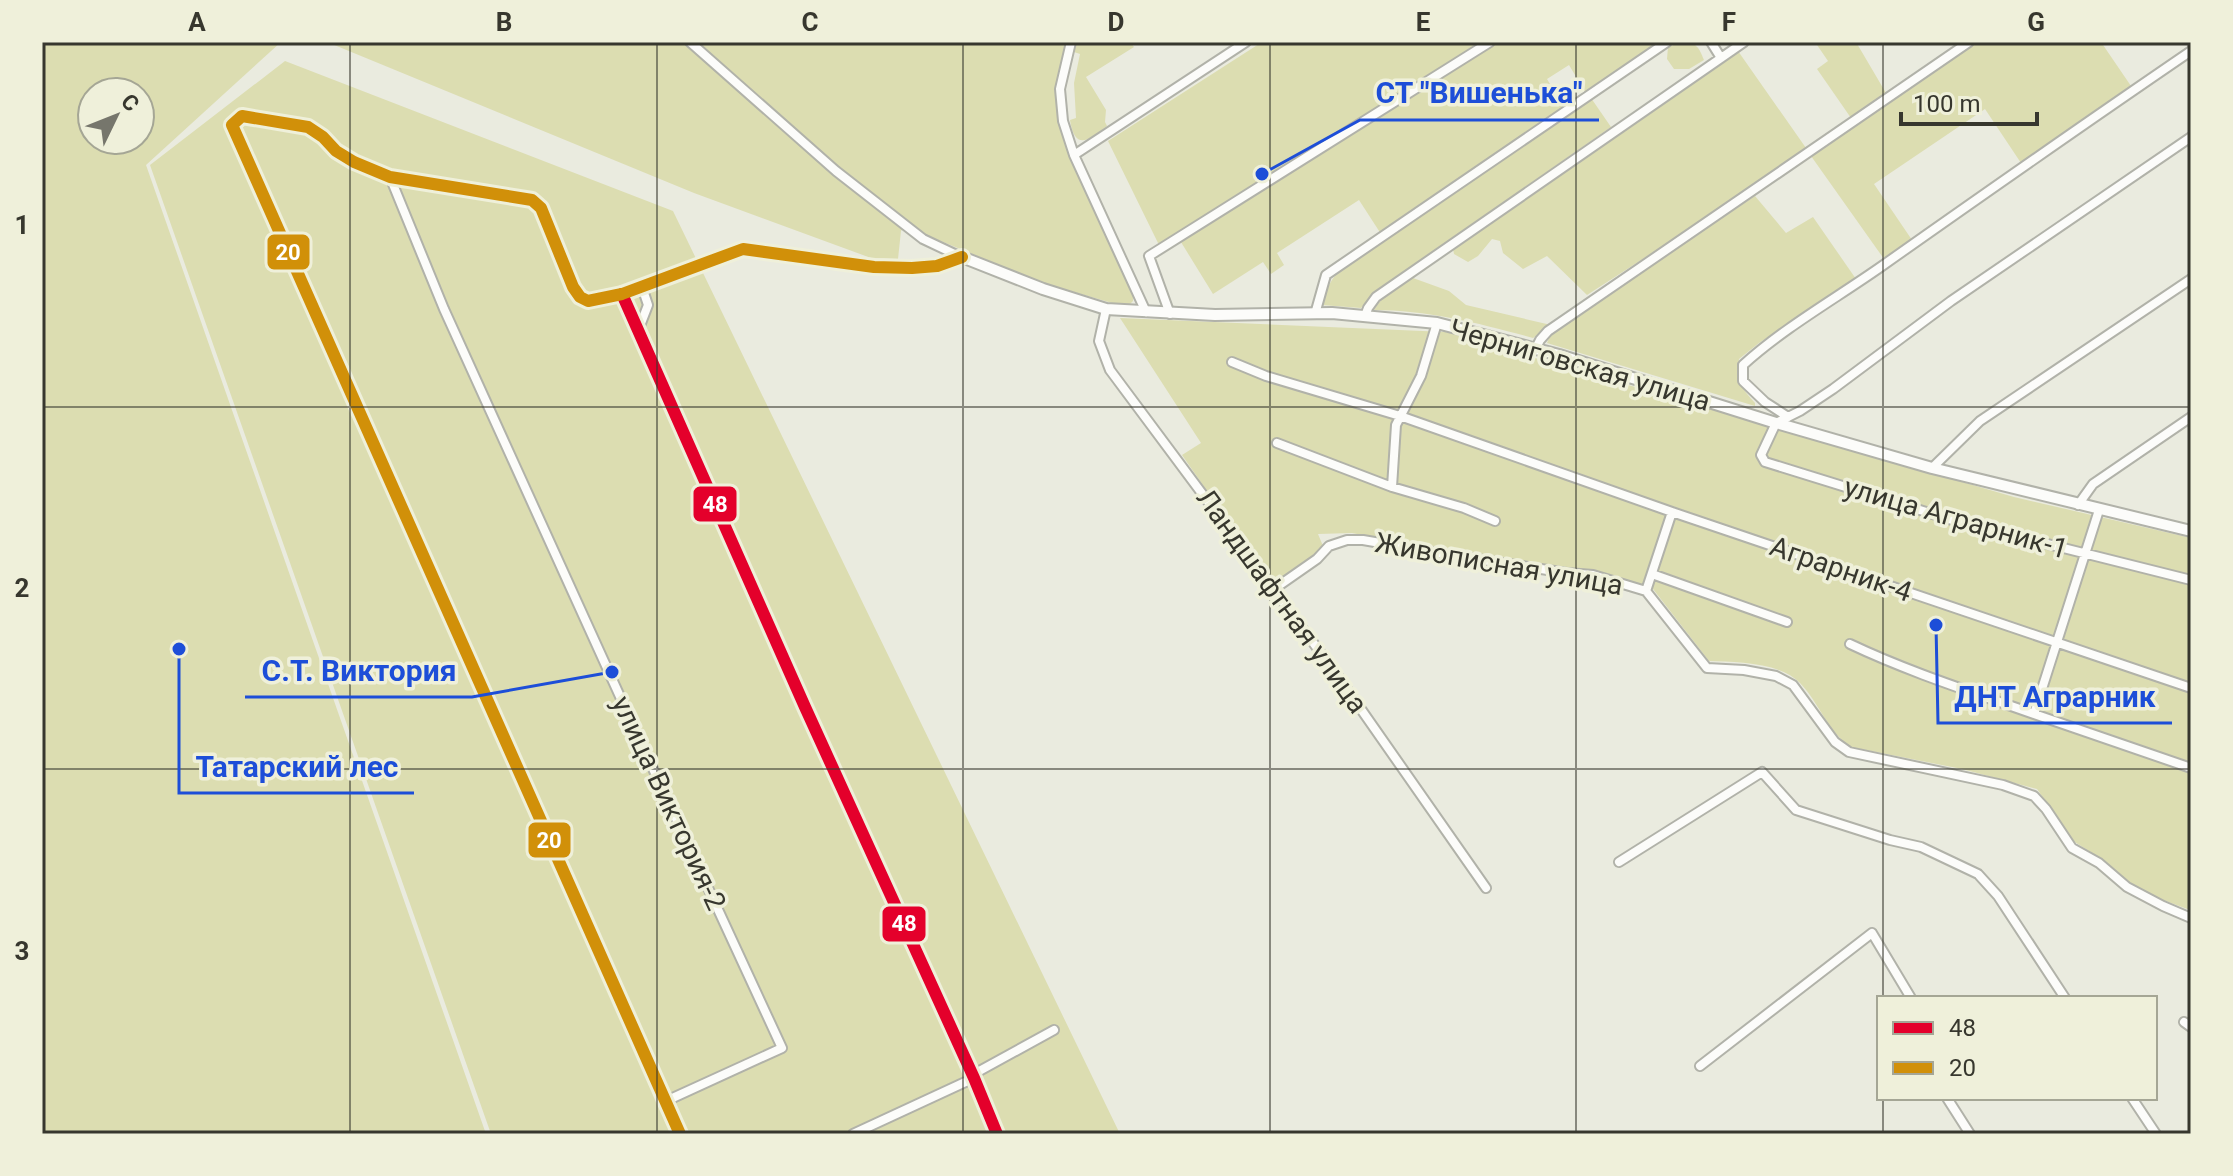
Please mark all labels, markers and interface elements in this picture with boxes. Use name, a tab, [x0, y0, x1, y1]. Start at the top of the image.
text: A	[188, 7, 206, 37]
text: B	[496, 7, 512, 37]
text: C	[801, 7, 819, 37]
text: D	[1108, 7, 1124, 37]
text: E	[1416, 7, 1431, 37]
text: F	[1722, 7, 1736, 37]
text: G	[2027, 7, 2045, 37]
callout: СТ "Вишенька"	[1360, 66, 1599, 120]
text: СТ "Вишенька"	[1376, 75, 1582, 110]
north arrow	[76, 76, 156, 156]
scale bar	[1901, 76, 2037, 126]
text: С	[116, 89, 144, 116]
text: 100 m	[1913, 90, 1980, 118]
text: 1	[15, 210, 29, 240]
line badge: 20	[266, 233, 311, 271]
text: 20	[275, 240, 301, 265]
street label: Черниговская улица	[1446, 312, 1714, 418]
street label: улица Аграрник-1	[1840, 470, 2072, 566]
street label: Ландшафтная улица	[1190, 482, 1374, 720]
line badge: 48	[692, 485, 738, 523]
text: 48	[702, 492, 728, 517]
street label: Живописная улица	[1372, 526, 1626, 602]
street label: Аграрник-4	[1766, 529, 1916, 609]
text: 2	[15, 573, 29, 603]
callout: С.Т. Виктория	[245, 643, 472, 697]
text: С.Т. Виктория	[262, 653, 456, 688]
callout: ДНТ Аграрник	[1938, 669, 2172, 723]
text: ДНТ Аграрник	[1954, 679, 2156, 714]
street label: улица Виктория-2	[605, 691, 733, 915]
callout: Татарский лес	[179, 739, 414, 793]
text: Татарский лес	[195, 749, 399, 784]
line badge: 20	[527, 821, 572, 859]
text: 20	[536, 828, 562, 853]
line badge: 48	[881, 905, 927, 943]
text: 48	[891, 911, 917, 936]
text: 3	[15, 936, 29, 966]
legend	[1877, 996, 2157, 1100]
text: 48	[1949, 1014, 1976, 1042]
text: 20	[1949, 1054, 1976, 1082]

